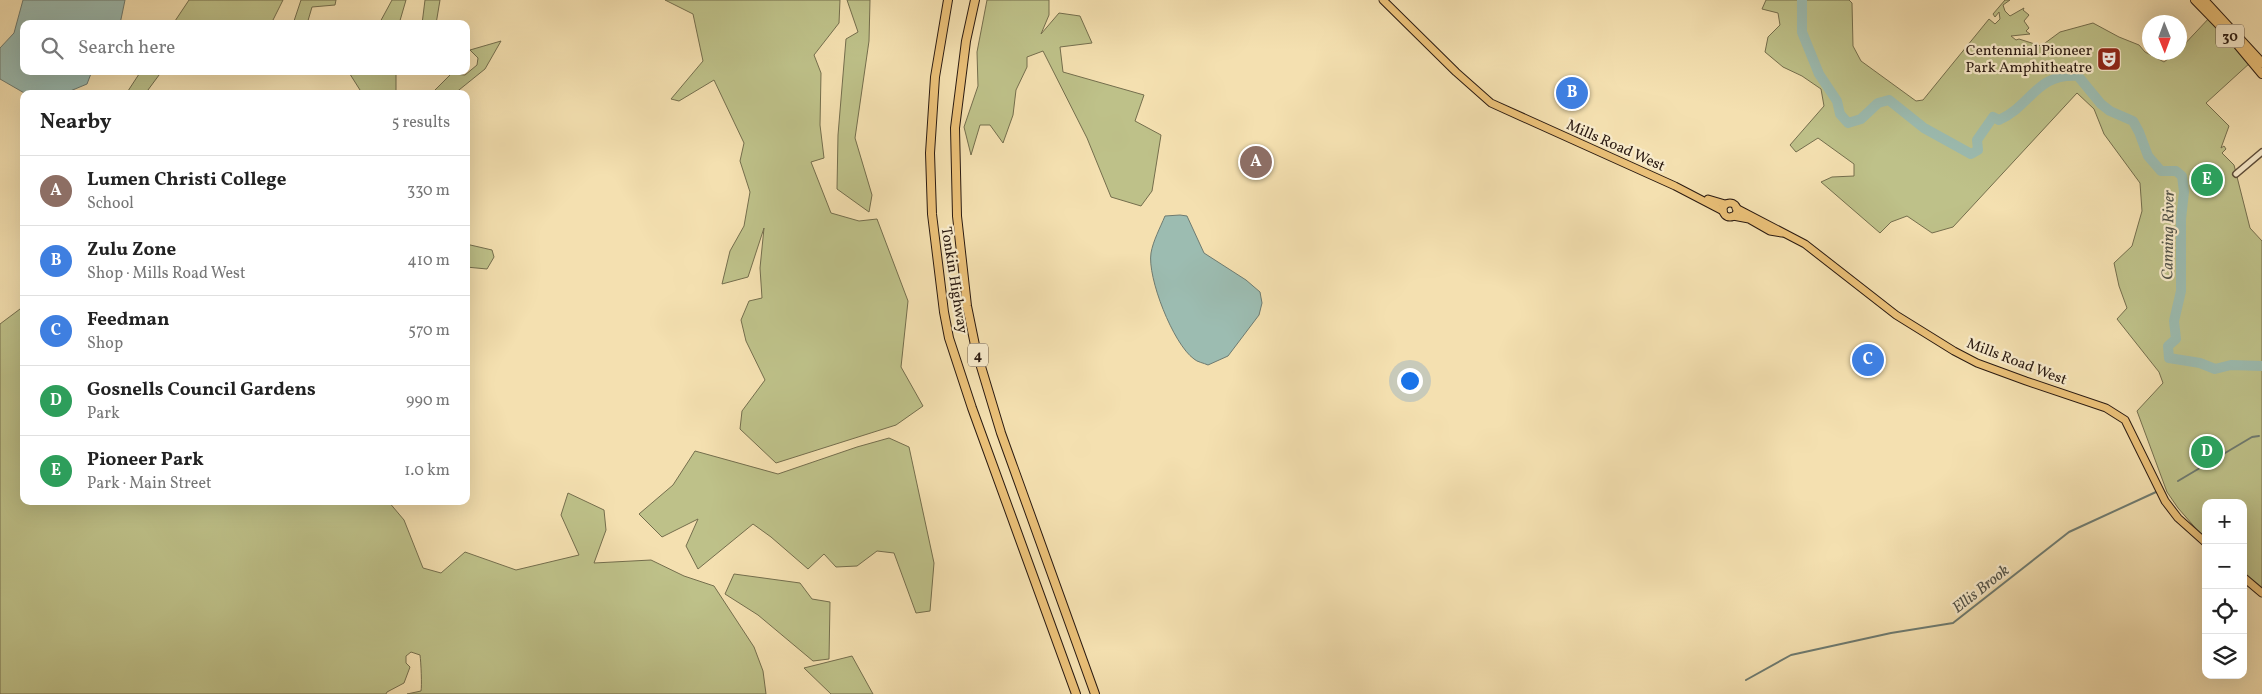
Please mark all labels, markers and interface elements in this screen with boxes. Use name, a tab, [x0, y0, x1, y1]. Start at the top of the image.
north arrow	[2142, 15, 2187, 60]
search box	[20, 20, 470, 75]
road number: 30	[2216, 24, 2244, 48]
icon: search	[38, 34, 66, 62]
text: Search here	[78, 35, 175, 61]
place label: Centennial Pioneer Park Amphitheatre	[1965, 41, 2092, 79]
theatre icon: Centennial Pioneer Park Amphitheatre	[2096, 46, 2122, 72]
pin: B	[1556, 74, 1588, 112]
text: Nearby	[40, 108, 111, 137]
text: 5 results	[392, 112, 450, 134]
street label: Mills Road West	[1563, 115, 1668, 178]
pin: A	[1240, 143, 1272, 181]
pin: E	[2191, 161, 2223, 199]
text: Lumen Christi College	[87, 167, 286, 193]
text: A	[50, 180, 62, 202]
text: 330 m	[407, 180, 450, 202]
water label: Canning River	[2157, 189, 2181, 280]
text: School	[87, 193, 134, 215]
street label: Tonkin Highway	[935, 225, 972, 335]
text: Zulu Zone	[87, 237, 176, 263]
text: B	[51, 250, 61, 272]
text: 410 m	[407, 250, 450, 272]
text: Shop · Mills Road West	[87, 263, 246, 285]
text: Feedman	[87, 307, 170, 333]
text: C	[51, 320, 61, 342]
text: 570 m	[408, 320, 450, 342]
text: Shop	[87, 333, 123, 355]
street label: Mills Road West	[1963, 334, 2070, 391]
pin: C	[1852, 341, 1884, 379]
road number: 4	[968, 344, 988, 366]
your location	[1397, 368, 1423, 394]
text: Gosnells Council Gardens	[87, 377, 316, 403]
text: D	[50, 390, 62, 412]
text: 990 m	[406, 390, 450, 412]
text: Park	[87, 403, 120, 425]
pin: D	[2191, 433, 2223, 471]
text: Pioneer Park	[87, 447, 204, 473]
text: E	[51, 460, 61, 482]
text: 1.0 km	[404, 460, 450, 482]
text: Park · Main Street	[87, 473, 212, 495]
map controls	[2202, 499, 2247, 679]
button: +	[2202, 499, 2247, 544]
button: −	[2202, 544, 2247, 589]
water label: Ellis Brook	[1948, 560, 2015, 619]
button: locate	[2202, 589, 2247, 634]
button: layers	[2202, 634, 2247, 679]

